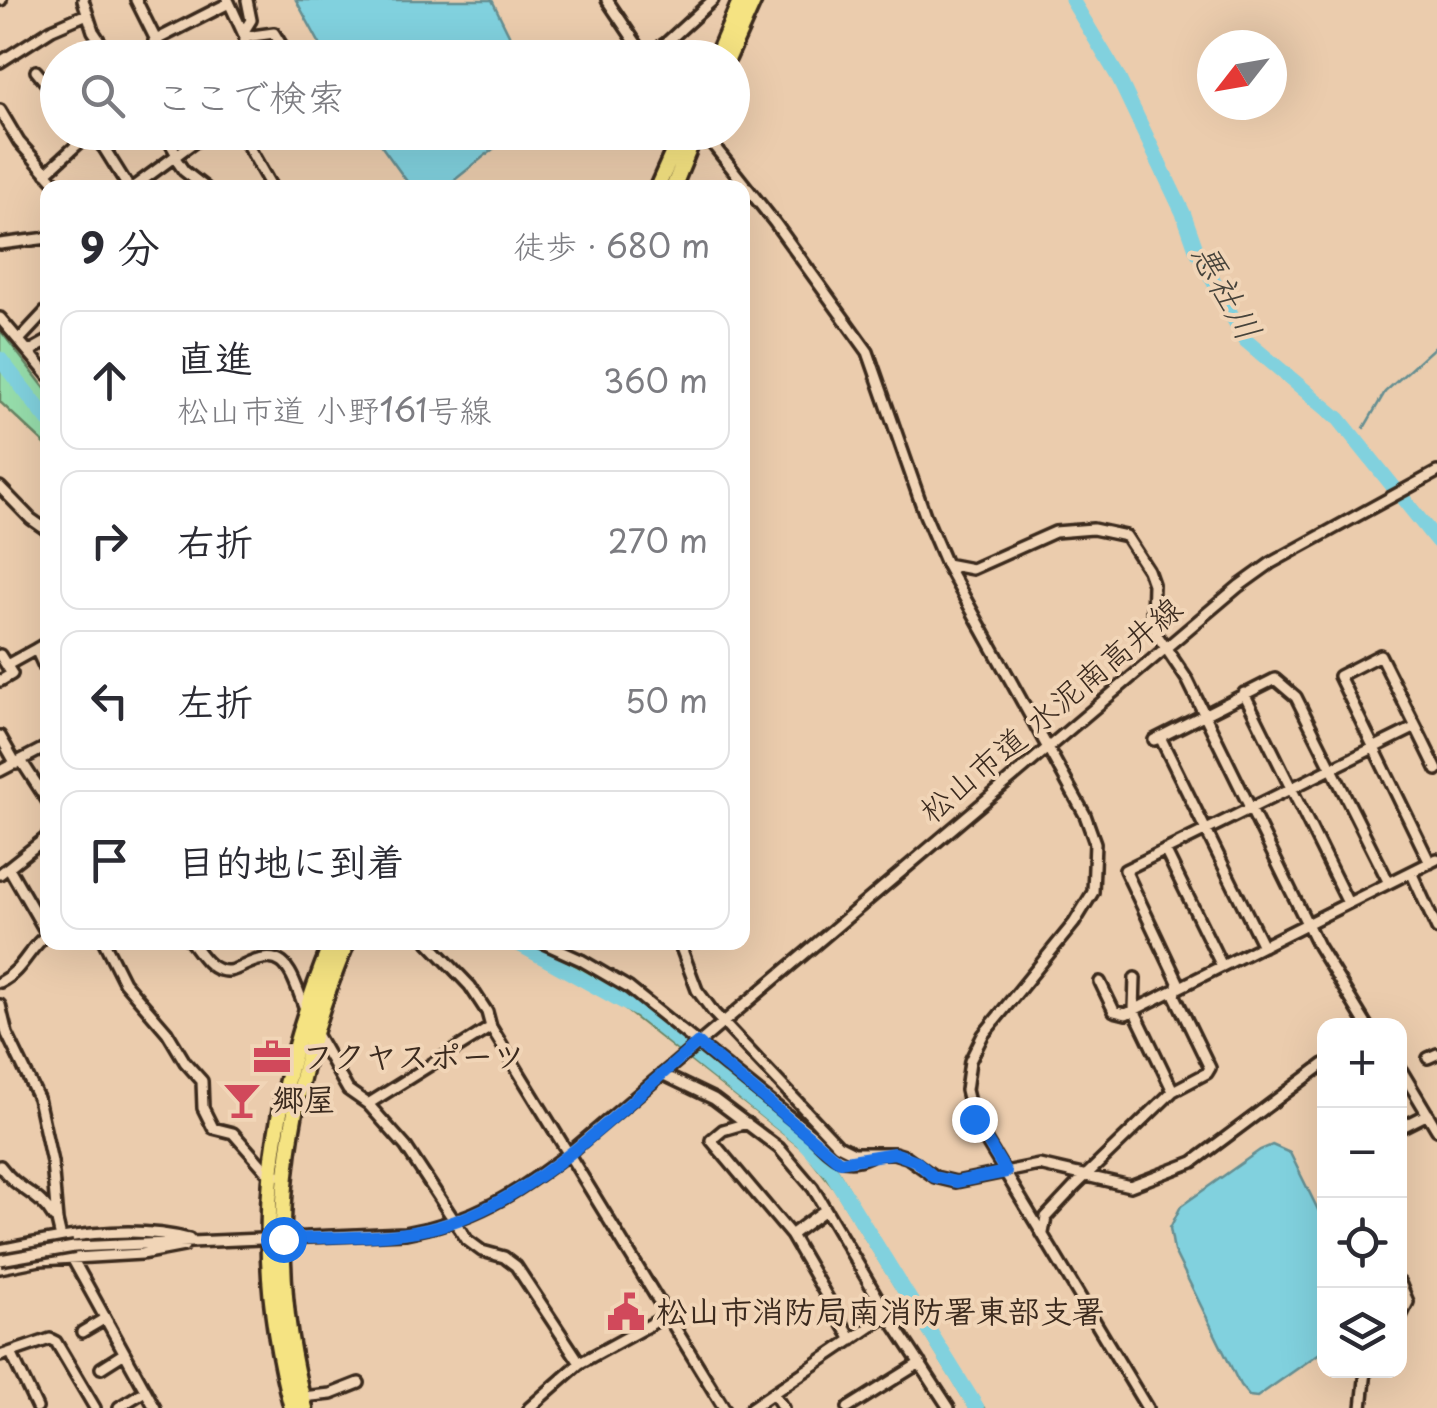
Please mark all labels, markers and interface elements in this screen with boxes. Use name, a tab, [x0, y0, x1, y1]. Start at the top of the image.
north arrow	[1197, 30, 1287, 120]
search box	[40, 40, 750, 150]
text: ここで検索	[155, 67, 345, 124]
icon: search	[75, 68, 130, 123]
text: 9 分	[80, 214, 160, 277]
text: 徒歩 · 680 m	[513, 221, 710, 269]
water label: 悪社川	[1180, 232, 1277, 350]
text: 直進	[177, 328, 253, 385]
icon: ahead	[82, 353, 137, 408]
text: 360 m	[603, 356, 708, 404]
text: 松山市道 小野161号線	[177, 385, 491, 433]
text: 右折	[177, 512, 253, 569]
icon: right	[82, 513, 137, 568]
text: 270 m	[608, 516, 708, 564]
street label: 松山市道 水泥南高井線	[908, 584, 1192, 833]
text: 左折	[177, 672, 253, 729]
icon: left	[82, 673, 137, 728]
text: 50 m	[625, 676, 708, 724]
text: 目的地に到着	[177, 832, 405, 889]
icon: arrive	[82, 833, 137, 888]
map controls	[1317, 1018, 1407, 1378]
button: +	[1317, 1018, 1407, 1108]
place label: フクヤスポーツ	[302, 1031, 525, 1079]
office icon: フクヤスポーツ	[251, 1036, 293, 1078]
place label: 郷屋	[272, 1074, 336, 1122]
bar icon: 郷屋	[221, 1079, 263, 1121]
route end	[952, 1097, 998, 1143]
button: −	[1317, 1108, 1407, 1198]
button: locate	[1317, 1198, 1407, 1288]
route start	[261, 1217, 307, 1263]
place label: 松山市消防局南消防署東部支署	[656, 1286, 1104, 1334]
button: layers	[1317, 1288, 1407, 1378]
public building icon: 松山市消防局南消防署東部支署	[605, 1291, 647, 1333]

